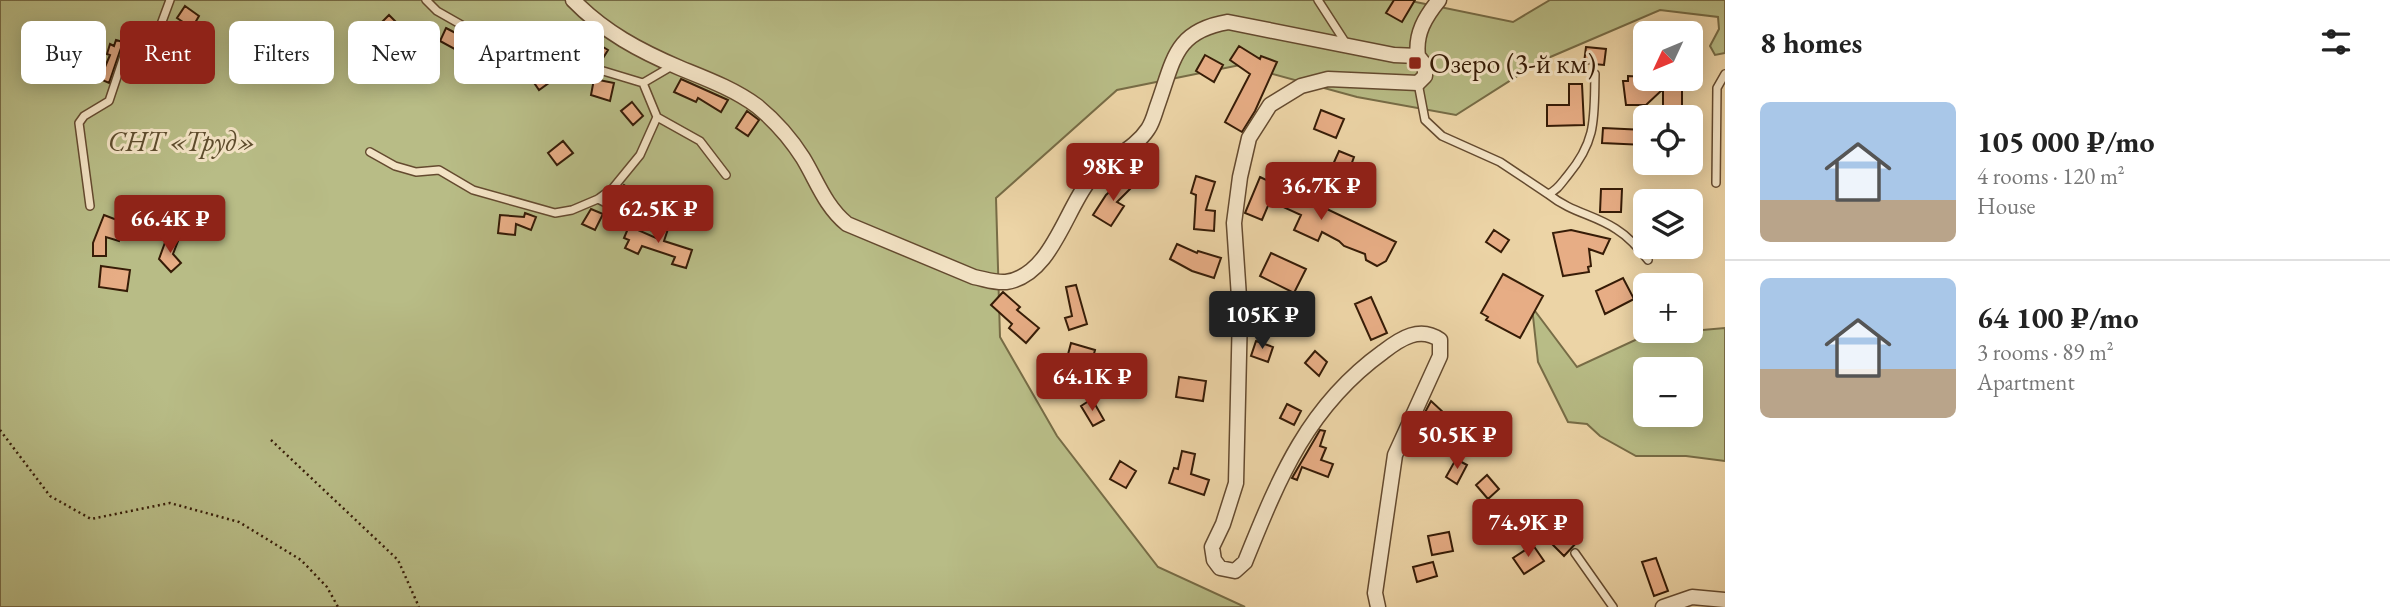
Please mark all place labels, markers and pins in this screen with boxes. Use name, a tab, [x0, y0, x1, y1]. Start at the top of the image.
place label: Озеро (3-й км)	[1429, 45, 1596, 81]
marker: Озеро (3-й км)	[1407, 55, 1423, 71]
pin: 98K ₽	[1064, 144, 1162, 203]
pin: 36.7K ₽	[1256, 162, 1386, 222]
pin: 62.5K ₽	[593, 186, 723, 245]
pin: 66.4K ₽	[105, 196, 235, 255]
pin: 105K ₽	[1205, 292, 1319, 351]
pin: 64.1K ₽	[1027, 354, 1157, 413]
pin: 50.5K ₽	[1392, 412, 1522, 471]
pin: 74.9K ₽	[1463, 500, 1593, 559]

